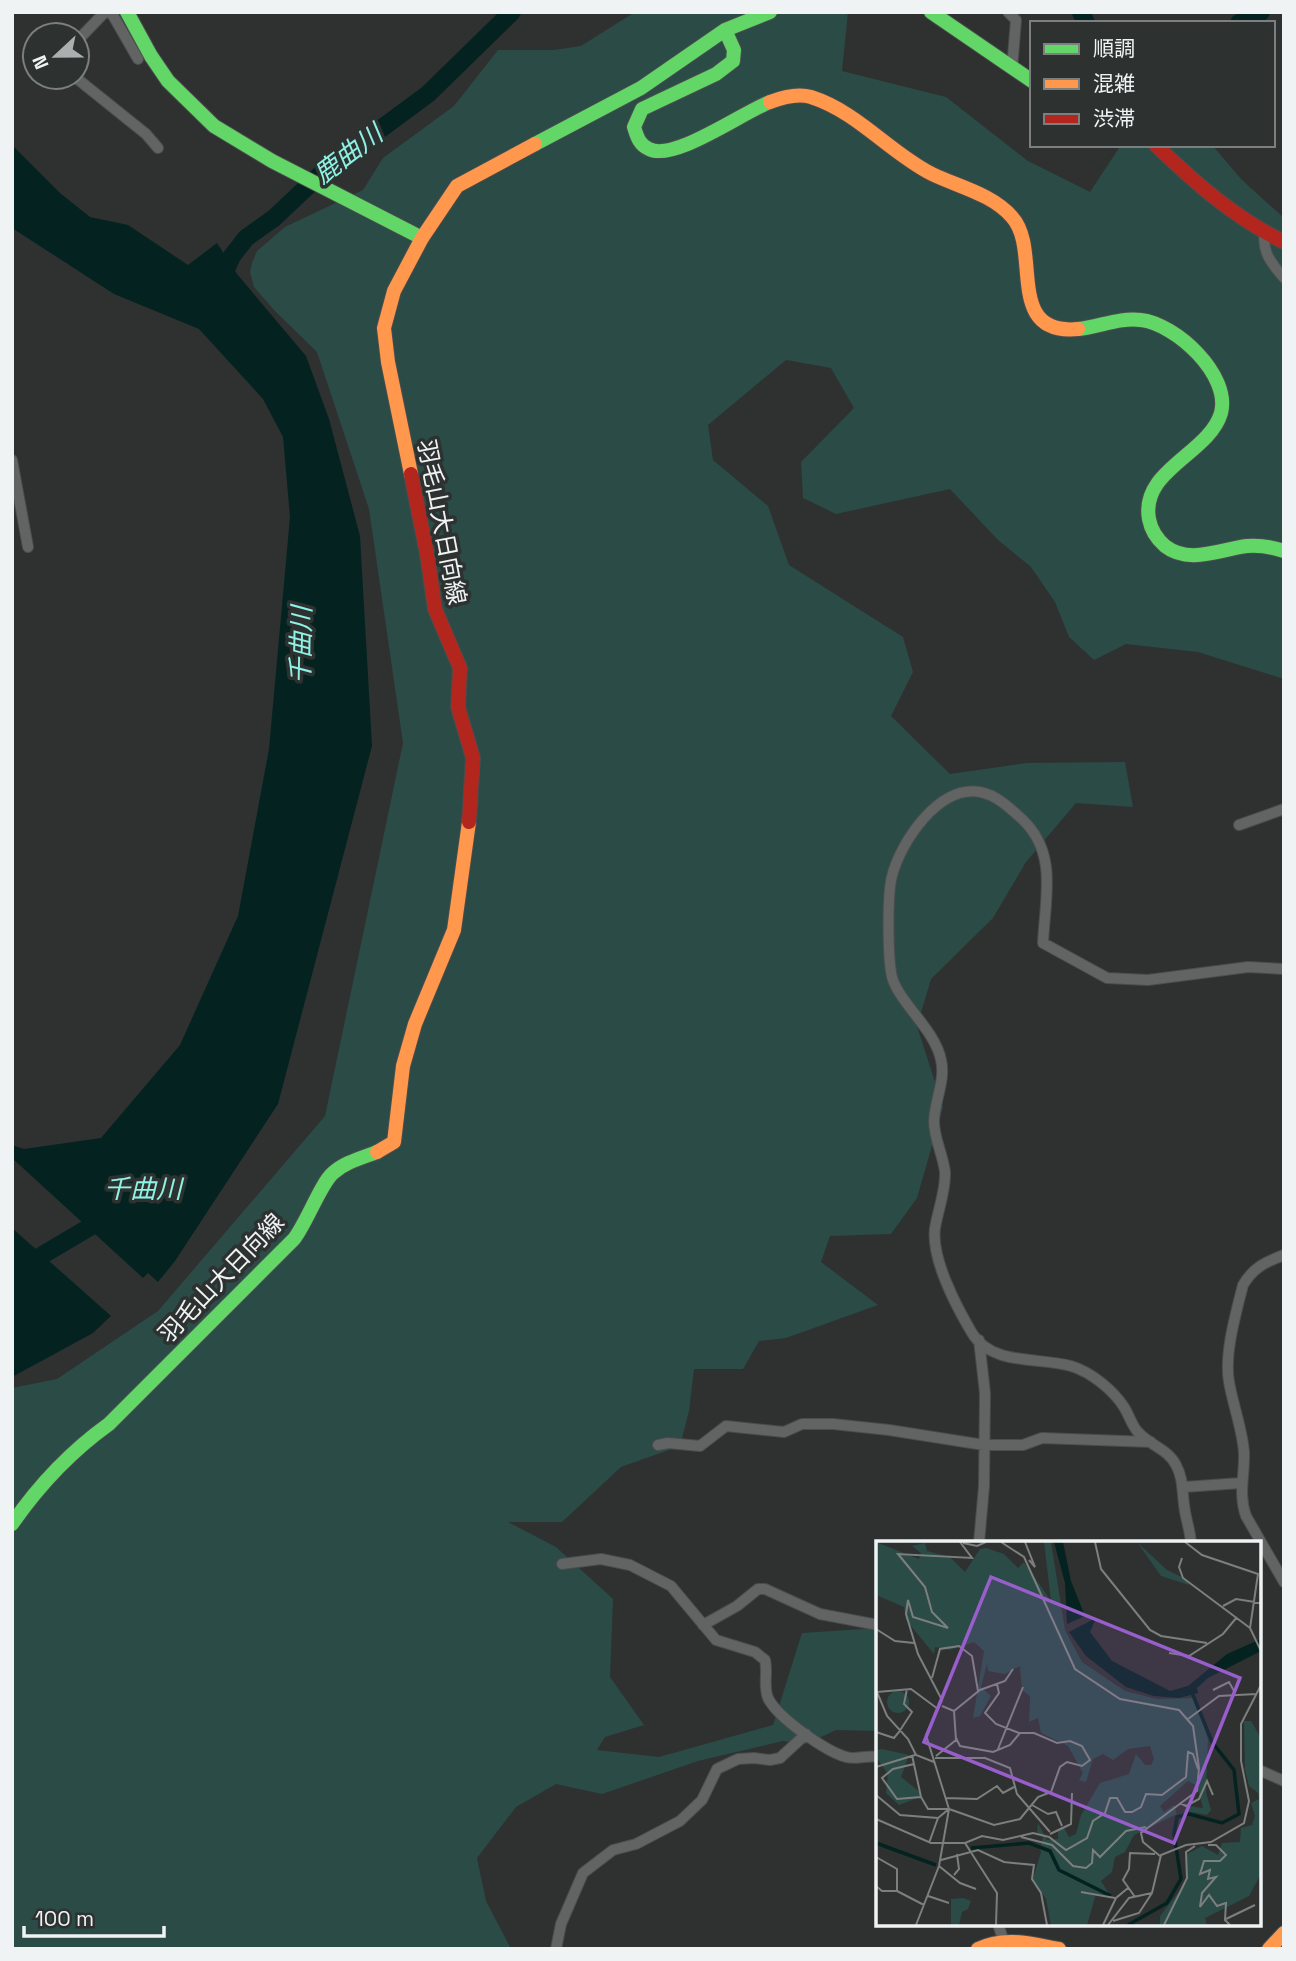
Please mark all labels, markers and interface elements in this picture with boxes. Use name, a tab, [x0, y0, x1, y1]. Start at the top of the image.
north arrow	[21, 21, 91, 91]
legend	[1030, 21, 1275, 147]
text: 順調	[1093, 35, 1135, 62]
text: N	[27, 52, 55, 73]
text: 混雑	[1093, 70, 1135, 97]
text: 渋滞	[1093, 105, 1135, 132]
water label: 鹿曲川	[307, 115, 392, 191]
street label: 羽毛山大日向線	[411, 437, 473, 607]
water label: 千曲川	[283, 603, 319, 684]
water label: 千曲川	[104, 1172, 185, 1206]
street label: 羽毛山大日向線	[151, 1207, 291, 1349]
inset map	[876, 1541, 1261, 1926]
scale bar	[24, 1895, 164, 1939]
text: 100 m	[35, 1905, 94, 1932]

